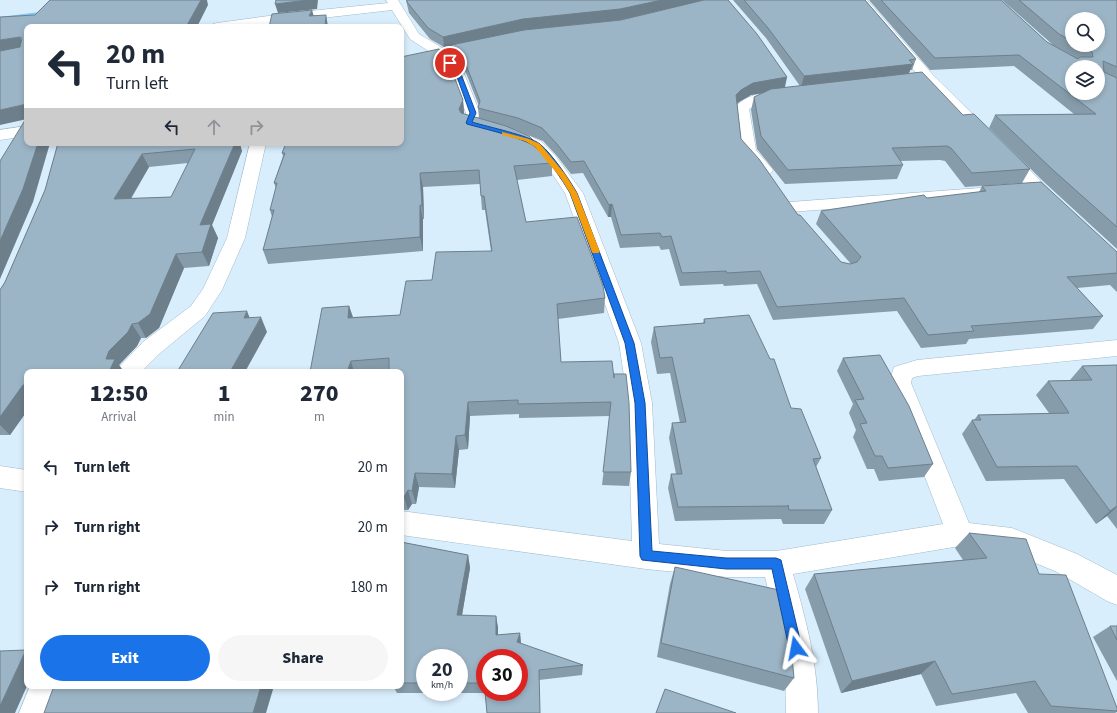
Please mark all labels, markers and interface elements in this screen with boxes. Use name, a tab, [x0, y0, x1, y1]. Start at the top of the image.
map controls	[1065, 12, 1105, 100]
button: search	[1065, 12, 1105, 52]
text: 20 m	[106, 34, 165, 74]
icon: left	[40, 40, 92, 92]
pin	[433, 46, 467, 80]
icon: arrive	[439, 52, 461, 74]
button: layers	[1065, 60, 1105, 100]
text: Turn left	[106, 71, 168, 96]
icon: left	[161, 116, 183, 138]
icon: ahead	[203, 116, 225, 138]
icon: right	[245, 116, 267, 138]
text: 12:50	[89, 376, 148, 411]
text: 1	[218, 376, 231, 411]
text: 270	[300, 376, 339, 411]
text: Arrival	[101, 408, 136, 426]
text: min	[214, 408, 235, 426]
text: m	[314, 408, 325, 426]
icon: left	[40, 456, 62, 478]
text: Turn left	[74, 457, 130, 478]
text: 20 m	[358, 457, 388, 478]
icon: right	[40, 516, 62, 538]
text: Turn right	[74, 517, 140, 538]
text: 20 m	[358, 517, 388, 538]
icon: right	[40, 576, 62, 598]
text: Turn right	[74, 577, 140, 598]
text: 180 m	[350, 577, 388, 598]
position arrow	[775, 627, 817, 669]
button: Exit	[40, 635, 210, 681]
button: Share	[218, 635, 388, 681]
speed limit sign: 30	[476, 649, 528, 701]
text: 20	[431, 656, 453, 684]
text: km/h	[431, 678, 453, 692]

